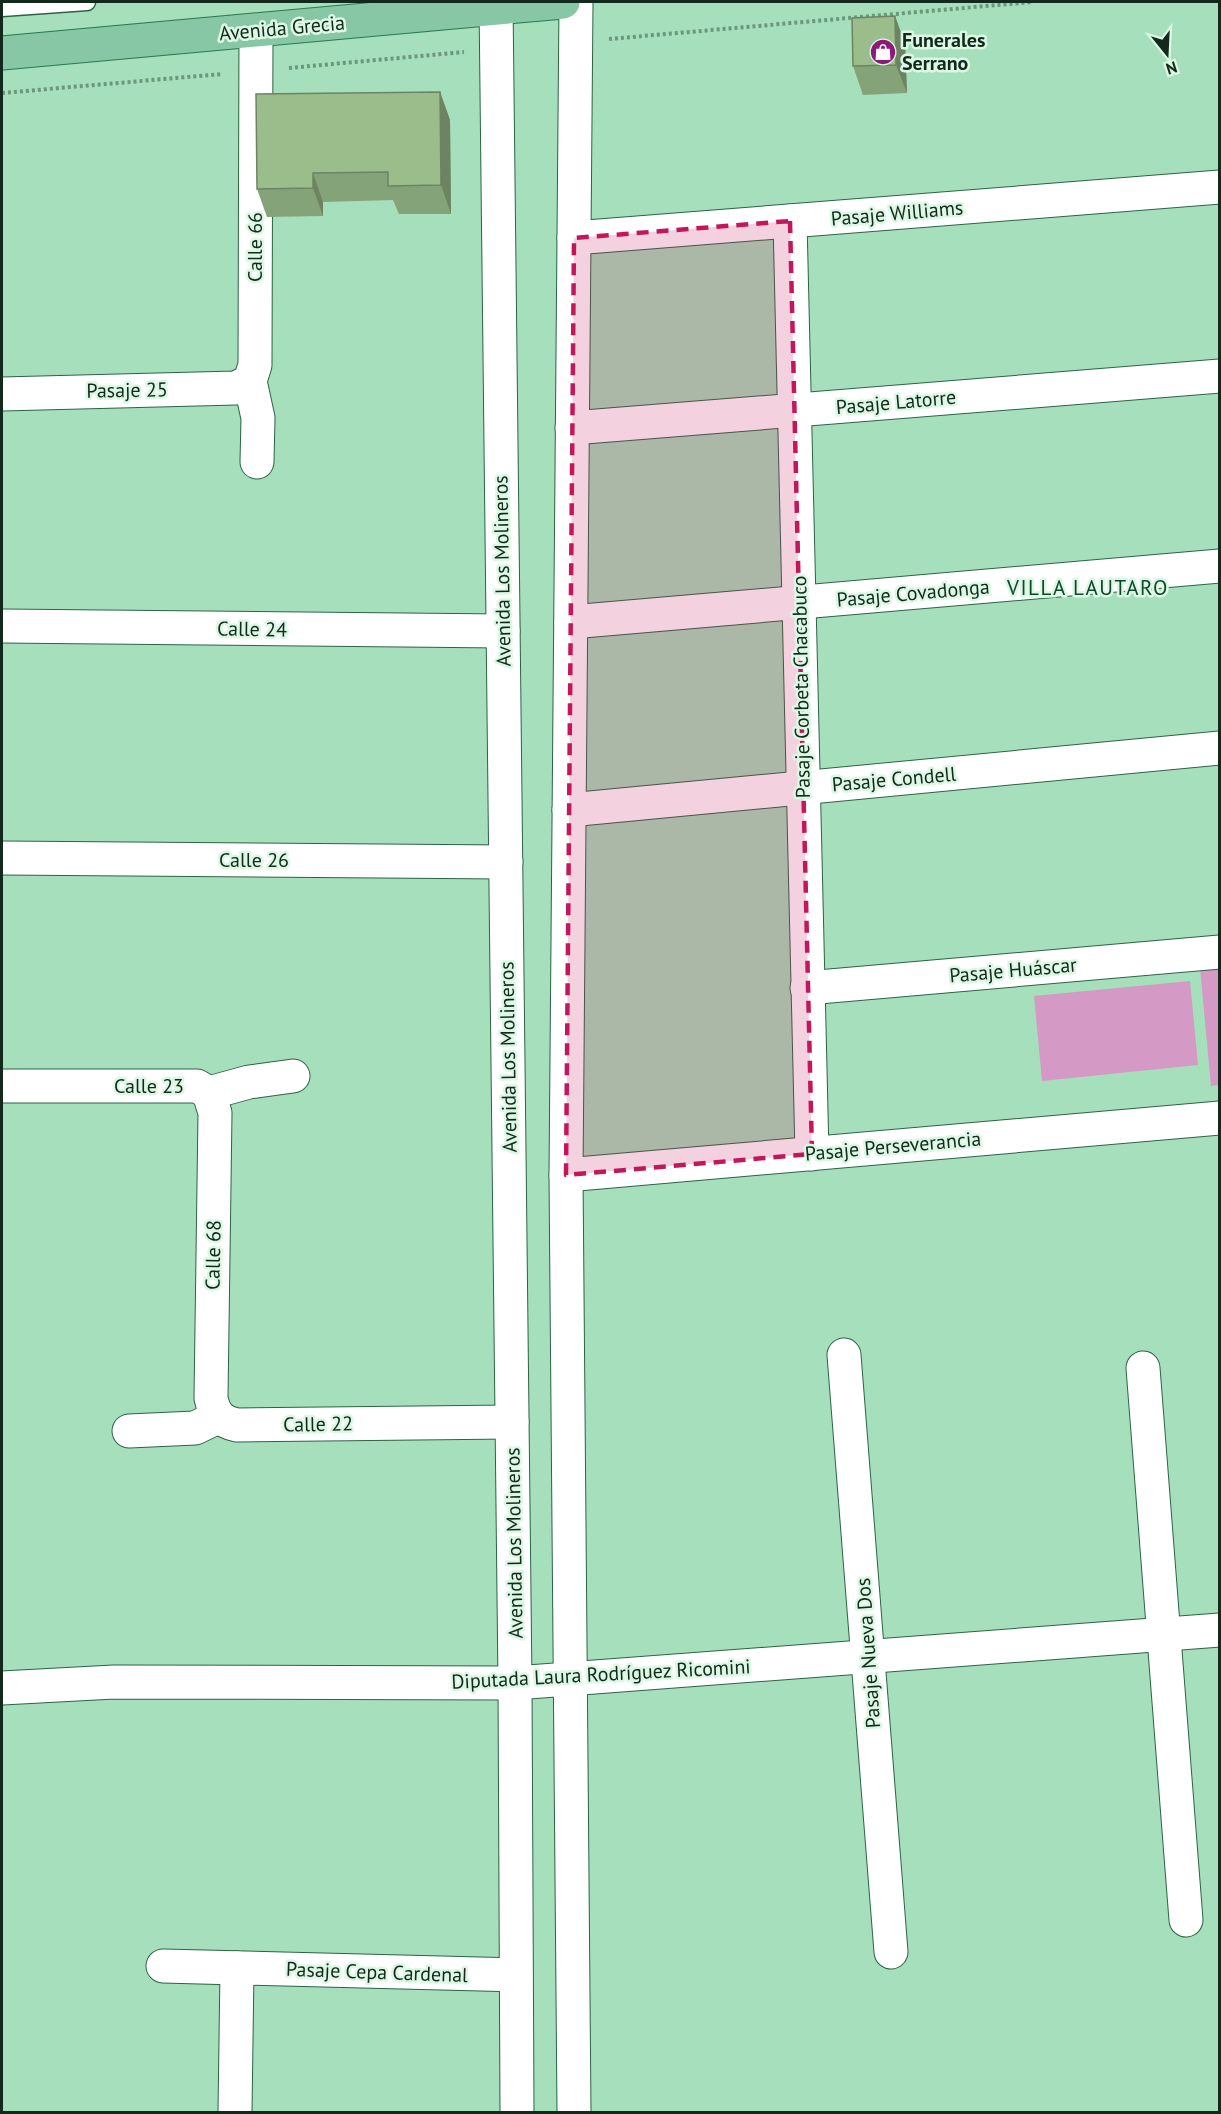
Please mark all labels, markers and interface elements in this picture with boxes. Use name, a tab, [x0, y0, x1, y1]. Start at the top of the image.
street label: Avenida Grecia	[218, 10, 346, 46]
north arrow	[1137, 24, 1197, 84]
place label: Funerales Serrano	[902, 27, 985, 76]
shop icon: Funerales Serrano	[868, 37, 898, 67]
text: N	[1164, 57, 1180, 79]
street label: Pasaje Williams	[830, 194, 964, 232]
street label: Calle 66	[242, 212, 268, 282]
street label: Pasaje 25	[86, 376, 168, 404]
street label: Pasaje Latorre	[835, 384, 957, 420]
street label: Avenida Los Molineros	[487, 475, 517, 667]
street label: Pasaje Covadonga	[835, 573, 991, 613]
district label: VILLA LAUTARO	[1006, 574, 1169, 601]
street label: Pasaje Corbeta Chacabuco	[786, 575, 816, 799]
street label: Calle 24	[217, 615, 287, 643]
street label: Pasaje Condell	[831, 761, 957, 797]
street label: Calle 26	[219, 847, 289, 873]
street label: Pasaje Huáscar	[948, 951, 1078, 989]
street label: Avenida Los Molineros	[493, 961, 523, 1153]
street label: Calle 23	[114, 1073, 184, 1099]
street label: Pasaje Perseverancia	[804, 1125, 982, 1167]
street label: Calle 68	[199, 1220, 227, 1290]
street label: Calle 22	[283, 1410, 353, 1438]
street label: Avenida Los Molineros	[499, 1447, 529, 1639]
street label: Pasaje Nueva Dos	[850, 1577, 886, 1729]
street label: Diputada Laura Rodríguez Ricomini	[451, 1653, 751, 1695]
street label: Pasaje Cepa Cardenal	[286, 1956, 469, 1988]

